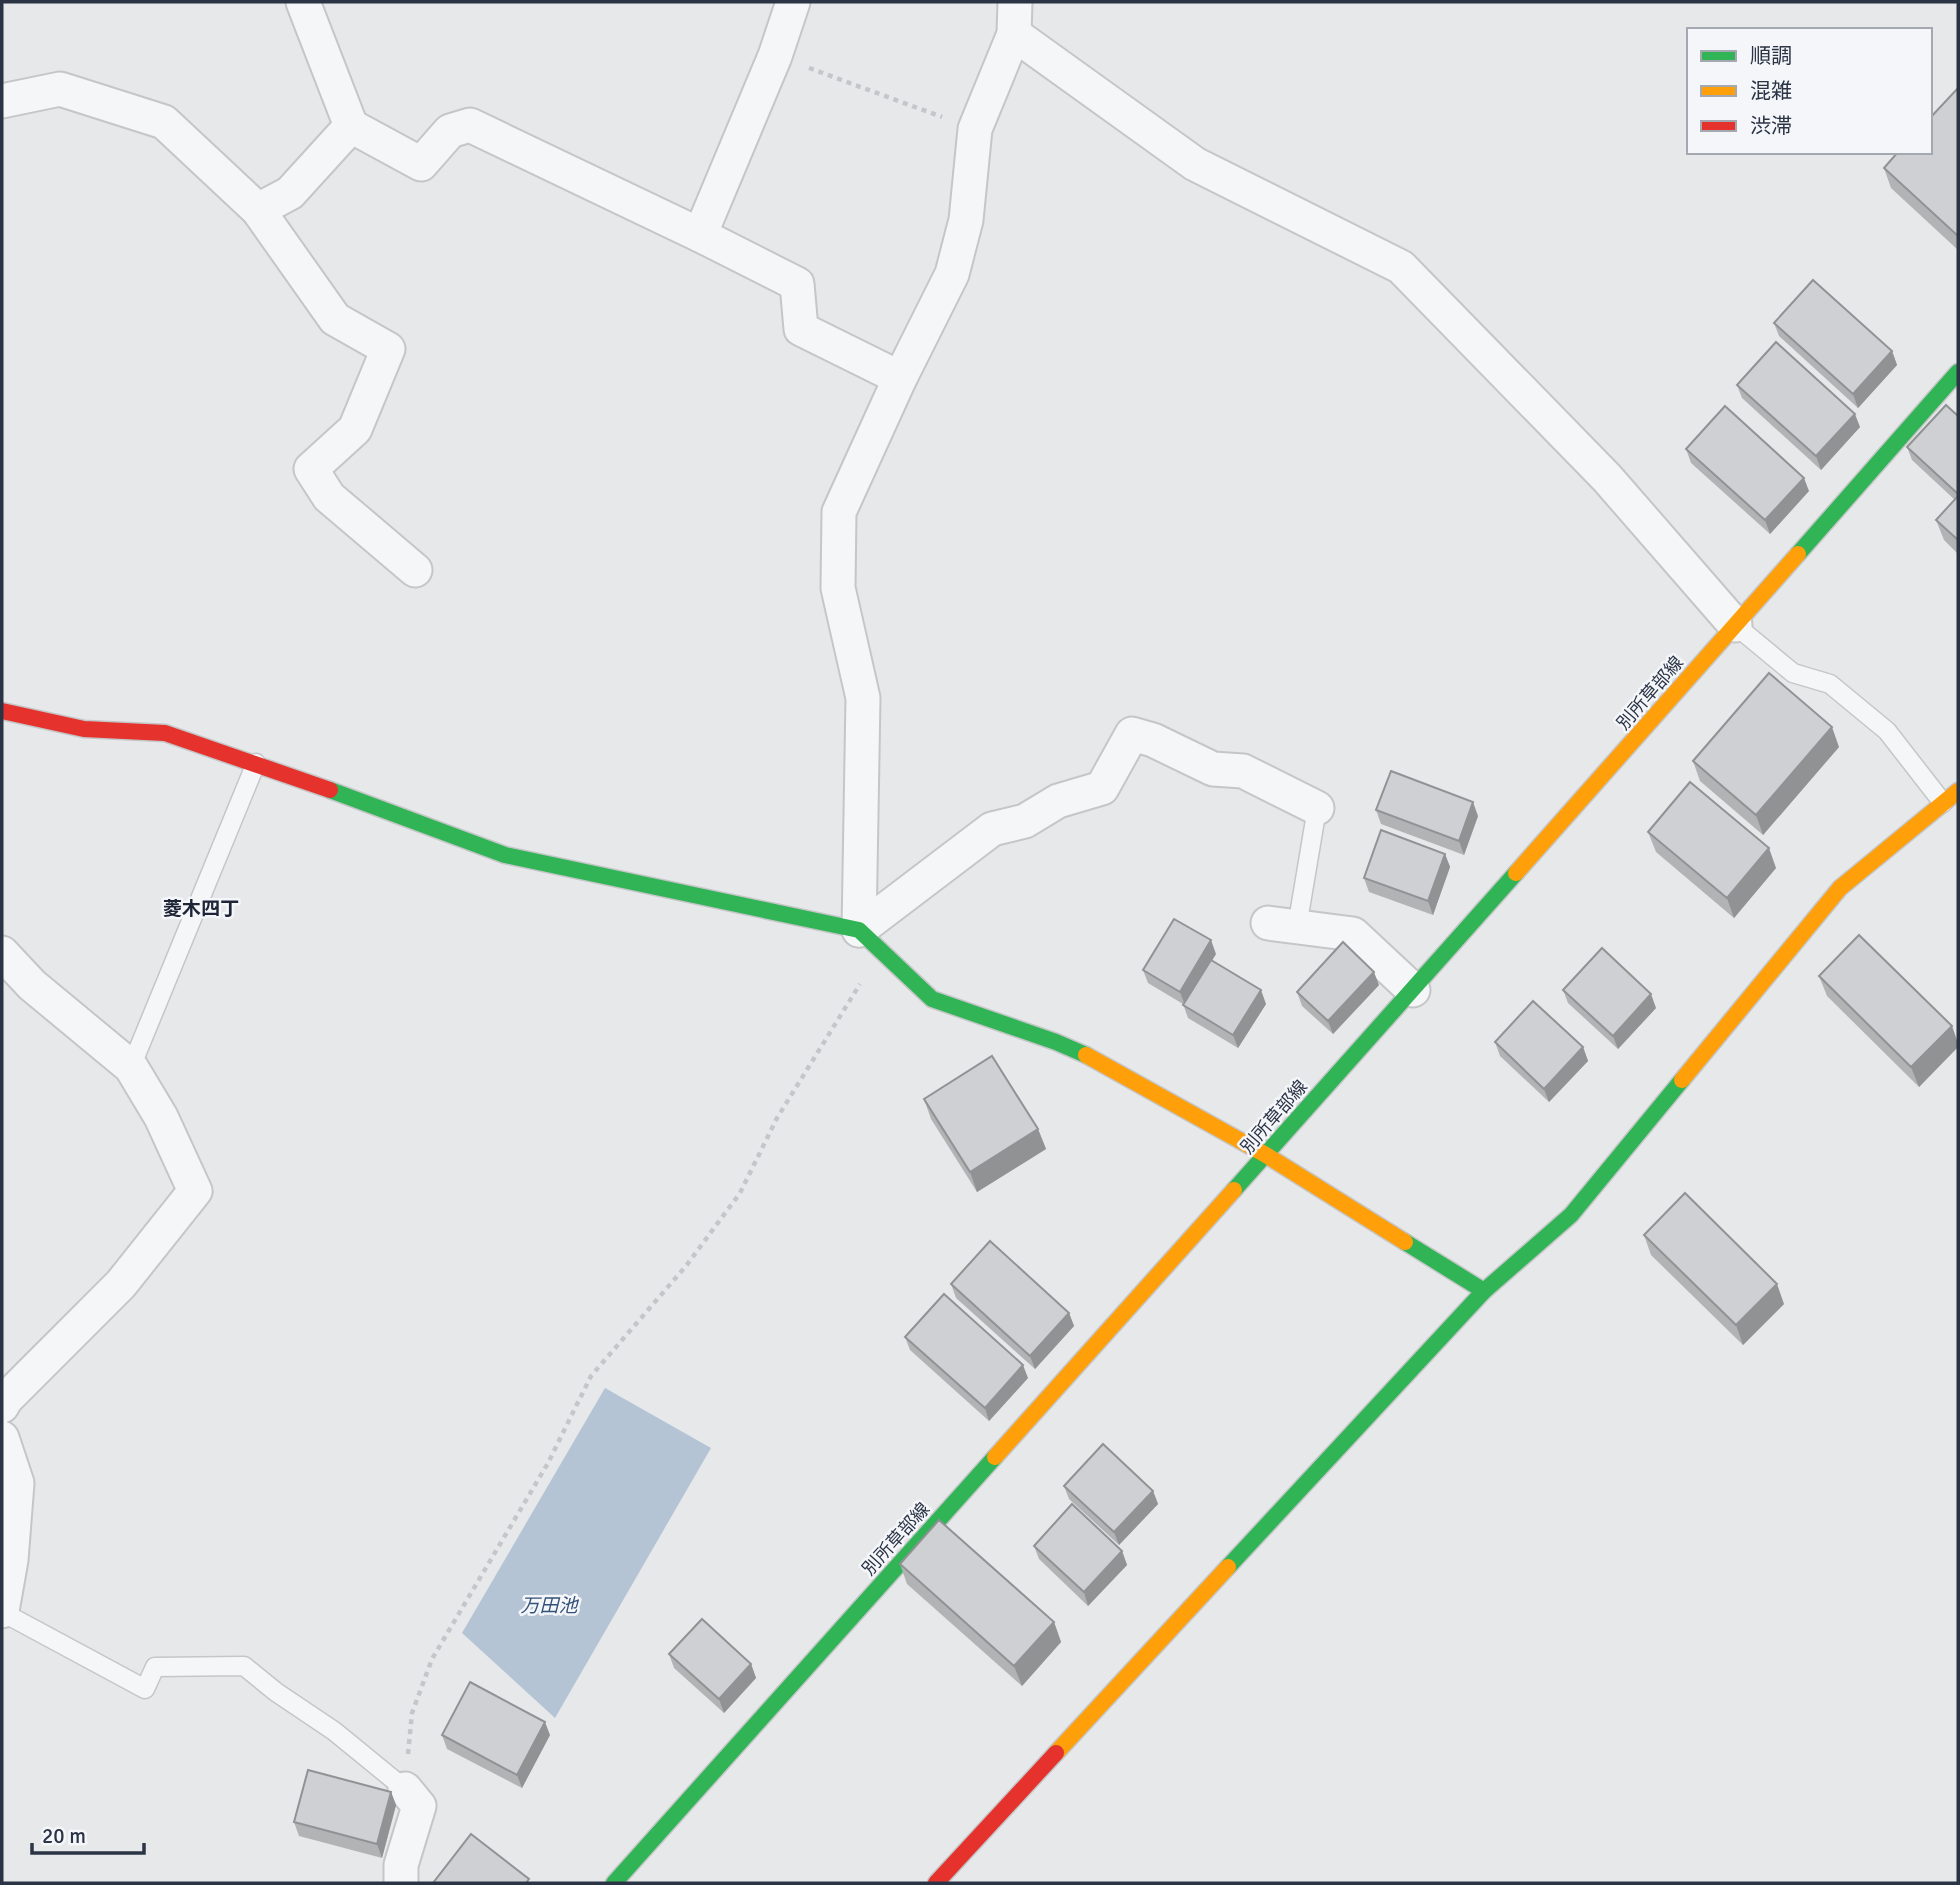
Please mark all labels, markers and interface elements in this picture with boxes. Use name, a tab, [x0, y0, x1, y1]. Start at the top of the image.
legend	[1687, 28, 1932, 154]
text: 順調	[1750, 43, 1792, 69]
text: 混雑	[1750, 78, 1792, 104]
text: 渋滞	[1750, 113, 1792, 139]
street label: 別所草部線	[1612, 652, 1688, 734]
district label: 菱木四丁	[163, 897, 239, 921]
street label: 別所草部線	[1236, 1076, 1312, 1158]
street label: 別所草部線	[858, 1498, 934, 1580]
water label: 万田池	[520, 1594, 579, 1618]
scale bar	[32, 1812, 144, 1856]
text: 20 m	[42, 1823, 86, 1849]

